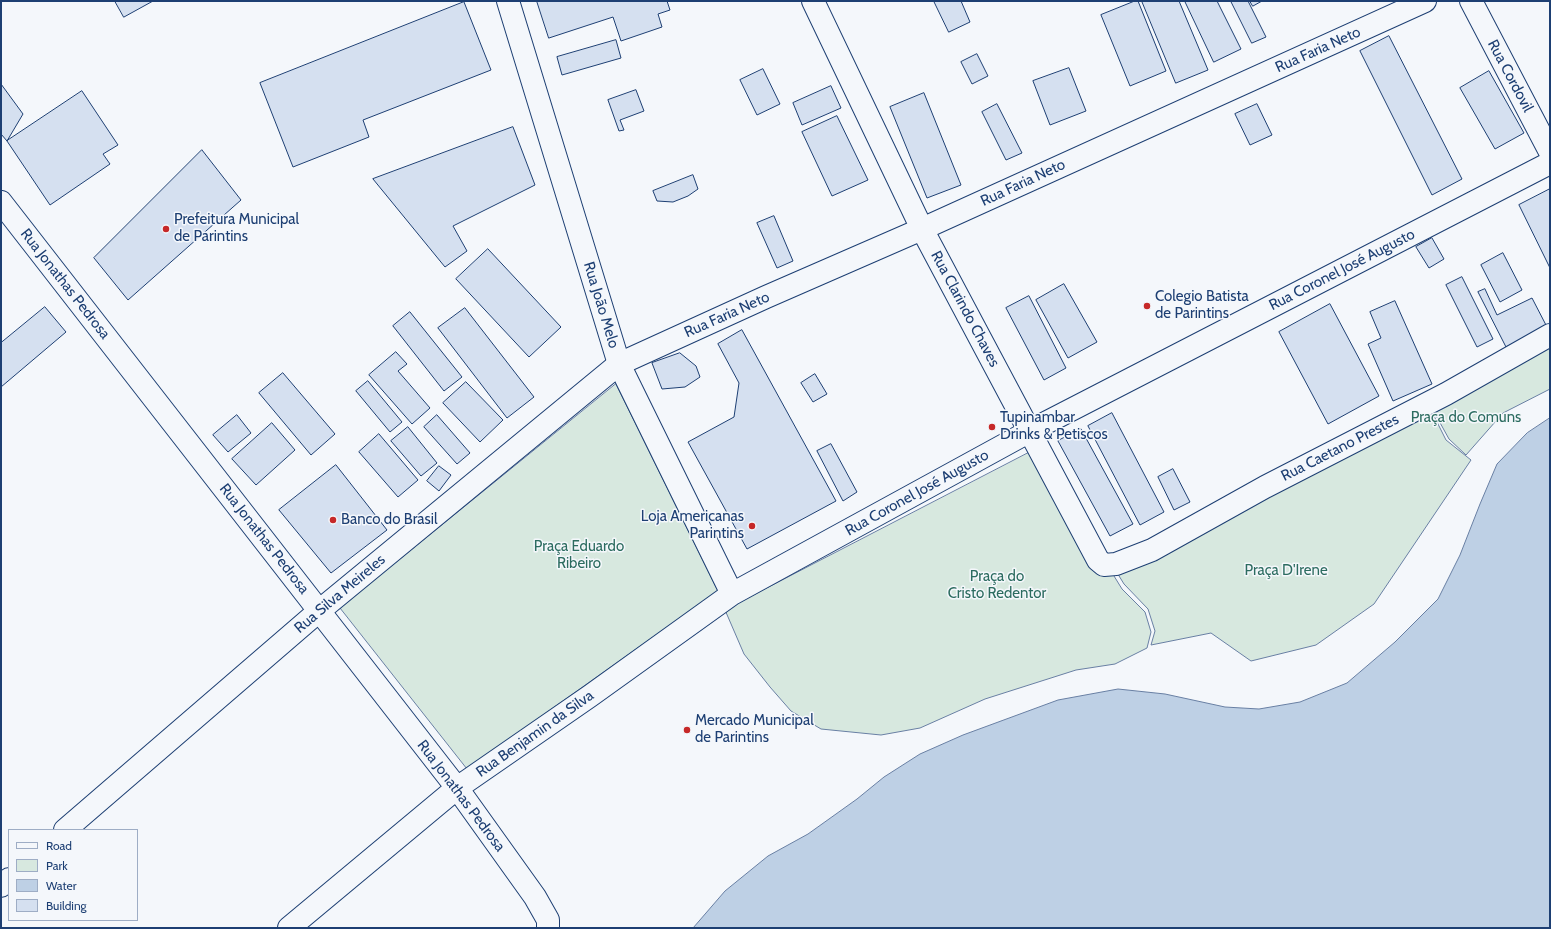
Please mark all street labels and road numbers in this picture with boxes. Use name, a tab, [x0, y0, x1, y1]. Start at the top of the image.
street label: Rua Faria Neto	[1273, 23, 1363, 77]
street label: Rua Cordovil	[1483, 37, 1537, 115]
street label: Rua Faria Neto	[978, 156, 1068, 210]
street label: Rua Jonathas Pedrosa	[16, 225, 114, 343]
street label: Rua Coronel José Augusto	[1266, 225, 1418, 315]
street label: Rua Clarindo Chaves	[927, 248, 1003, 370]
street label: Rua João Melo	[579, 260, 623, 350]
street label: Rua Faria Neto	[682, 288, 772, 342]
street label: Rua Caetano Prestes	[1278, 411, 1402, 485]
street label: Rua Coronel José Augusto	[842, 446, 992, 540]
street label: Rua Jonathas Pedrosa	[215, 480, 313, 598]
street label: Rua Silva Meireles	[291, 551, 389, 637]
street label: Rua Benjamin da Silva	[473, 687, 597, 781]
street label: Rua Jonathas Pedrosa	[413, 737, 509, 855]

